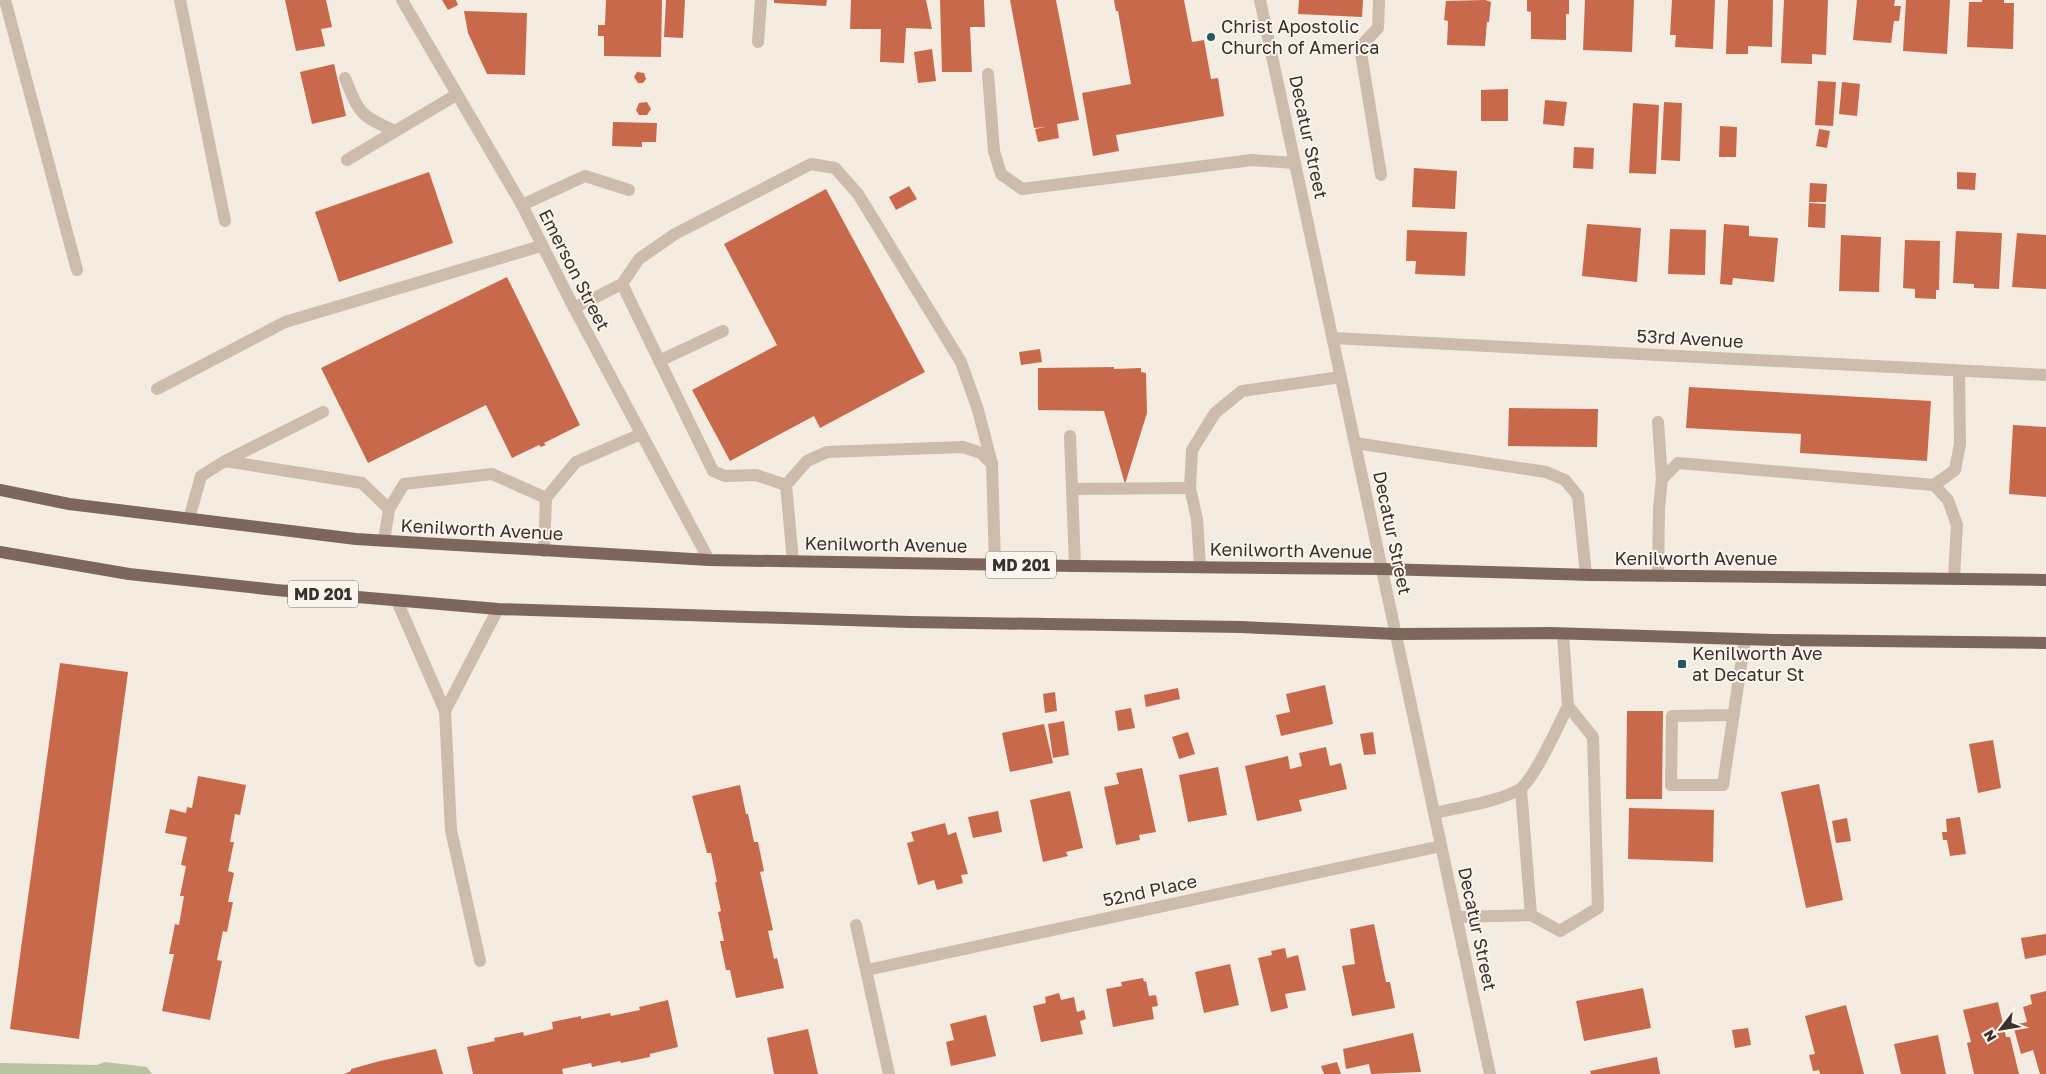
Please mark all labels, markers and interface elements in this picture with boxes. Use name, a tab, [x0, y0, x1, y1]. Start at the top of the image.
place label: Christ Apostolic Church of America	[1221, 15, 1379, 58]
marker: Christ Apostolic Church of America	[1205, 31, 1217, 43]
street label: Decatur Street	[1285, 73, 1333, 201]
street label: Emerson Street	[535, 205, 615, 334]
street label: 53rd Avenue	[1636, 324, 1744, 352]
street label: Decatur Street	[1369, 469, 1417, 597]
street label: Kenilworth Avenue	[400, 514, 564, 544]
street label: Kenilworth Avenue	[804, 532, 968, 556]
street label: Kenilworth Avenue	[1209, 538, 1373, 562]
street label: Kenilworth Avenue	[1615, 547, 1777, 569]
road number: MD 201	[986, 552, 1056, 578]
road number: MD 201	[288, 580, 358, 608]
place label: Kenilworth Ave at Decatur St	[1692, 642, 1822, 685]
marker: Kenilworth Ave at Decatur St	[1676, 658, 1688, 670]
street label: Decatur Street	[1454, 865, 1502, 993]
street label: 52nd Place	[1101, 869, 1199, 911]
north arrow	[1976, 1004, 2026, 1054]
text: N	[1979, 1027, 1999, 1045]

